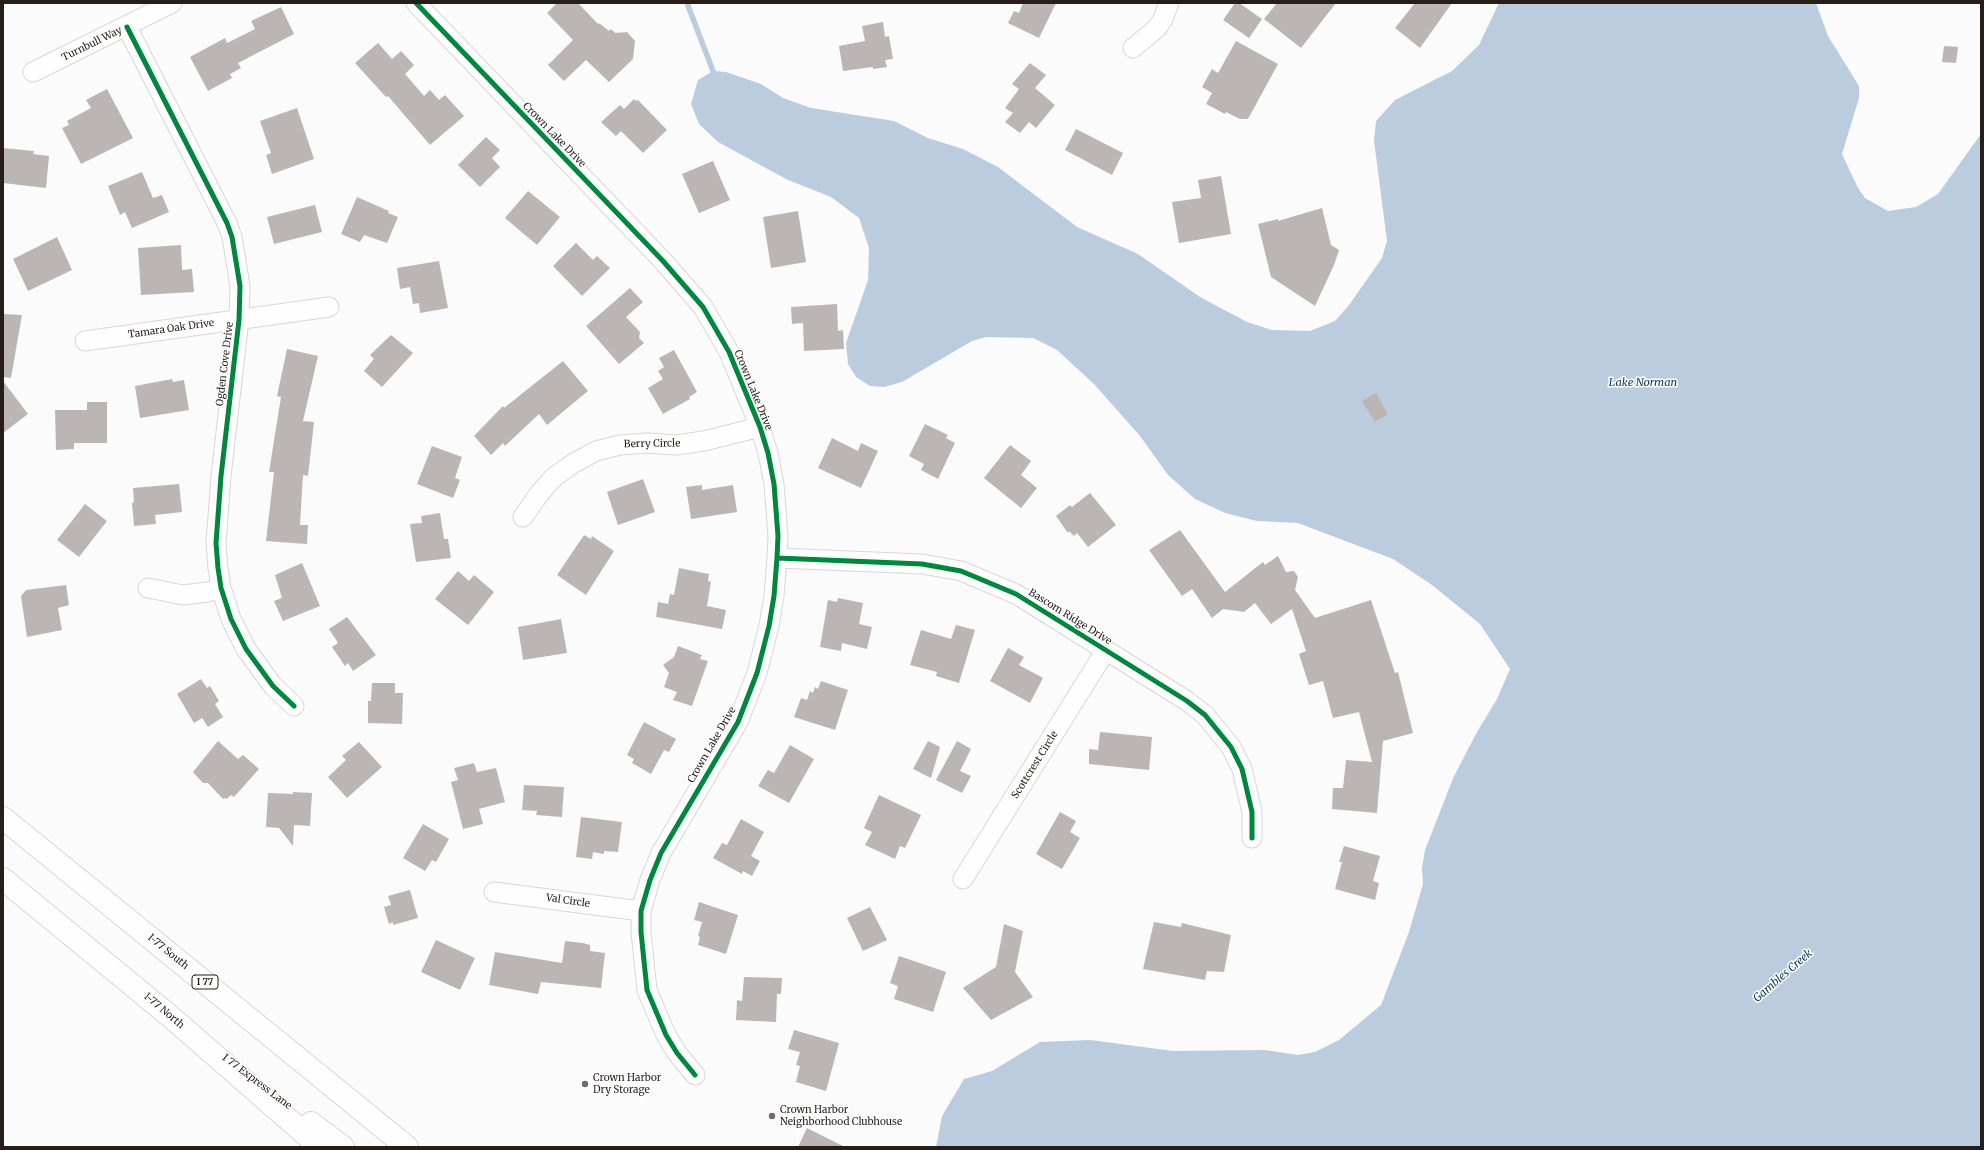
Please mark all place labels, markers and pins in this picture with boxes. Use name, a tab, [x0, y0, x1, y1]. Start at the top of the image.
place label: Crown Harbor Dry Storage	[593, 1072, 661, 1096]
marker: Crown Harbor Dry Storage	[580, 1079, 590, 1089]
place label: Crown Harbor Neighborhood Clubhouse	[780, 1104, 902, 1128]
marker: Crown Harbor Neighborhood Clubhouse	[767, 1111, 777, 1121]

